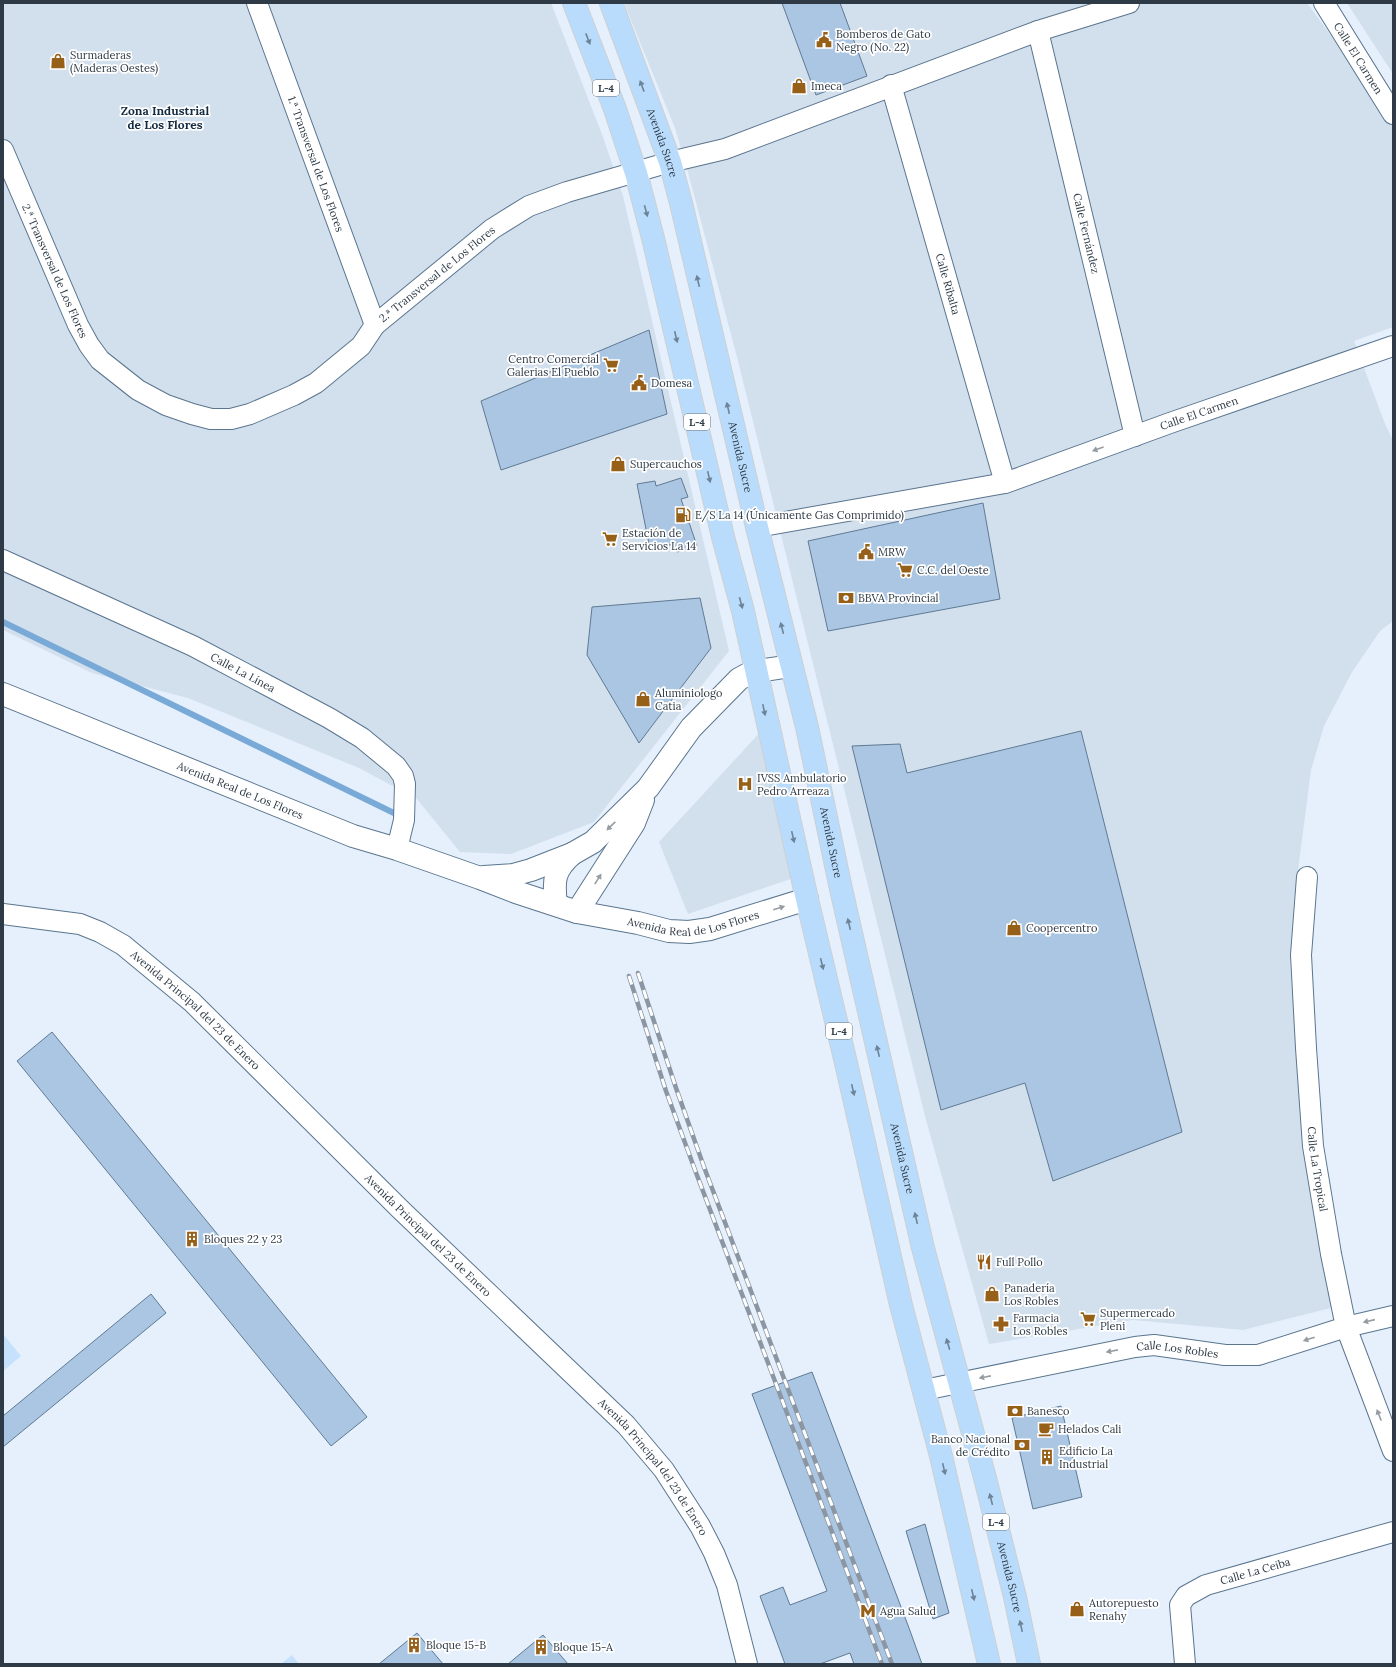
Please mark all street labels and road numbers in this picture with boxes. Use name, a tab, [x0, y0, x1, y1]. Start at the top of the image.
street label: Calle El Carmen	[1331, 20, 1386, 97]
road number: L-4	[593, 80, 619, 96]
street label: 1.ª Transversal de Los Flores	[285, 94, 347, 234]
street label: Avenida Sucre	[643, 105, 681, 179]
street label: Calle Fernández	[1070, 192, 1103, 275]
street label: 2.ª Transversal de Los Flores	[19, 202, 91, 340]
street label: 2.ª Transversal de Los Flores	[376, 223, 498, 325]
street label: Calle Ribalta	[933, 252, 964, 317]
street label: Calle El Carmen	[1158, 393, 1240, 433]
road number: L-4	[684, 414, 710, 430]
street label: Avenida Sucre	[725, 419, 756, 494]
street label: Calle La Línea	[208, 650, 278, 695]
street label: Avenida Real de Los Flores	[174, 758, 305, 822]
street label: Avenida Sucre	[817, 805, 846, 879]
street label: Avenida Real de Los Flores	[625, 907, 761, 939]
street label: Avenida Principal del 23 de Enero	[127, 947, 263, 1073]
road number: L-4	[826, 1023, 852, 1039]
street label: Avenida Sucre	[887, 1121, 917, 1195]
street label: Calle La Tropical	[1305, 1126, 1331, 1212]
street label: Avenida Principal del 23 de Enero	[361, 1170, 494, 1300]
street label: Calle Los Robles	[1136, 1338, 1219, 1361]
street label: Avenida Principal del 23 de Enero	[595, 1395, 711, 1538]
road number: L-4	[983, 1514, 1009, 1530]
street label: Avenida Sucre	[994, 1539, 1025, 1614]
street label: Calle La Ceiba	[1219, 1554, 1292, 1588]

